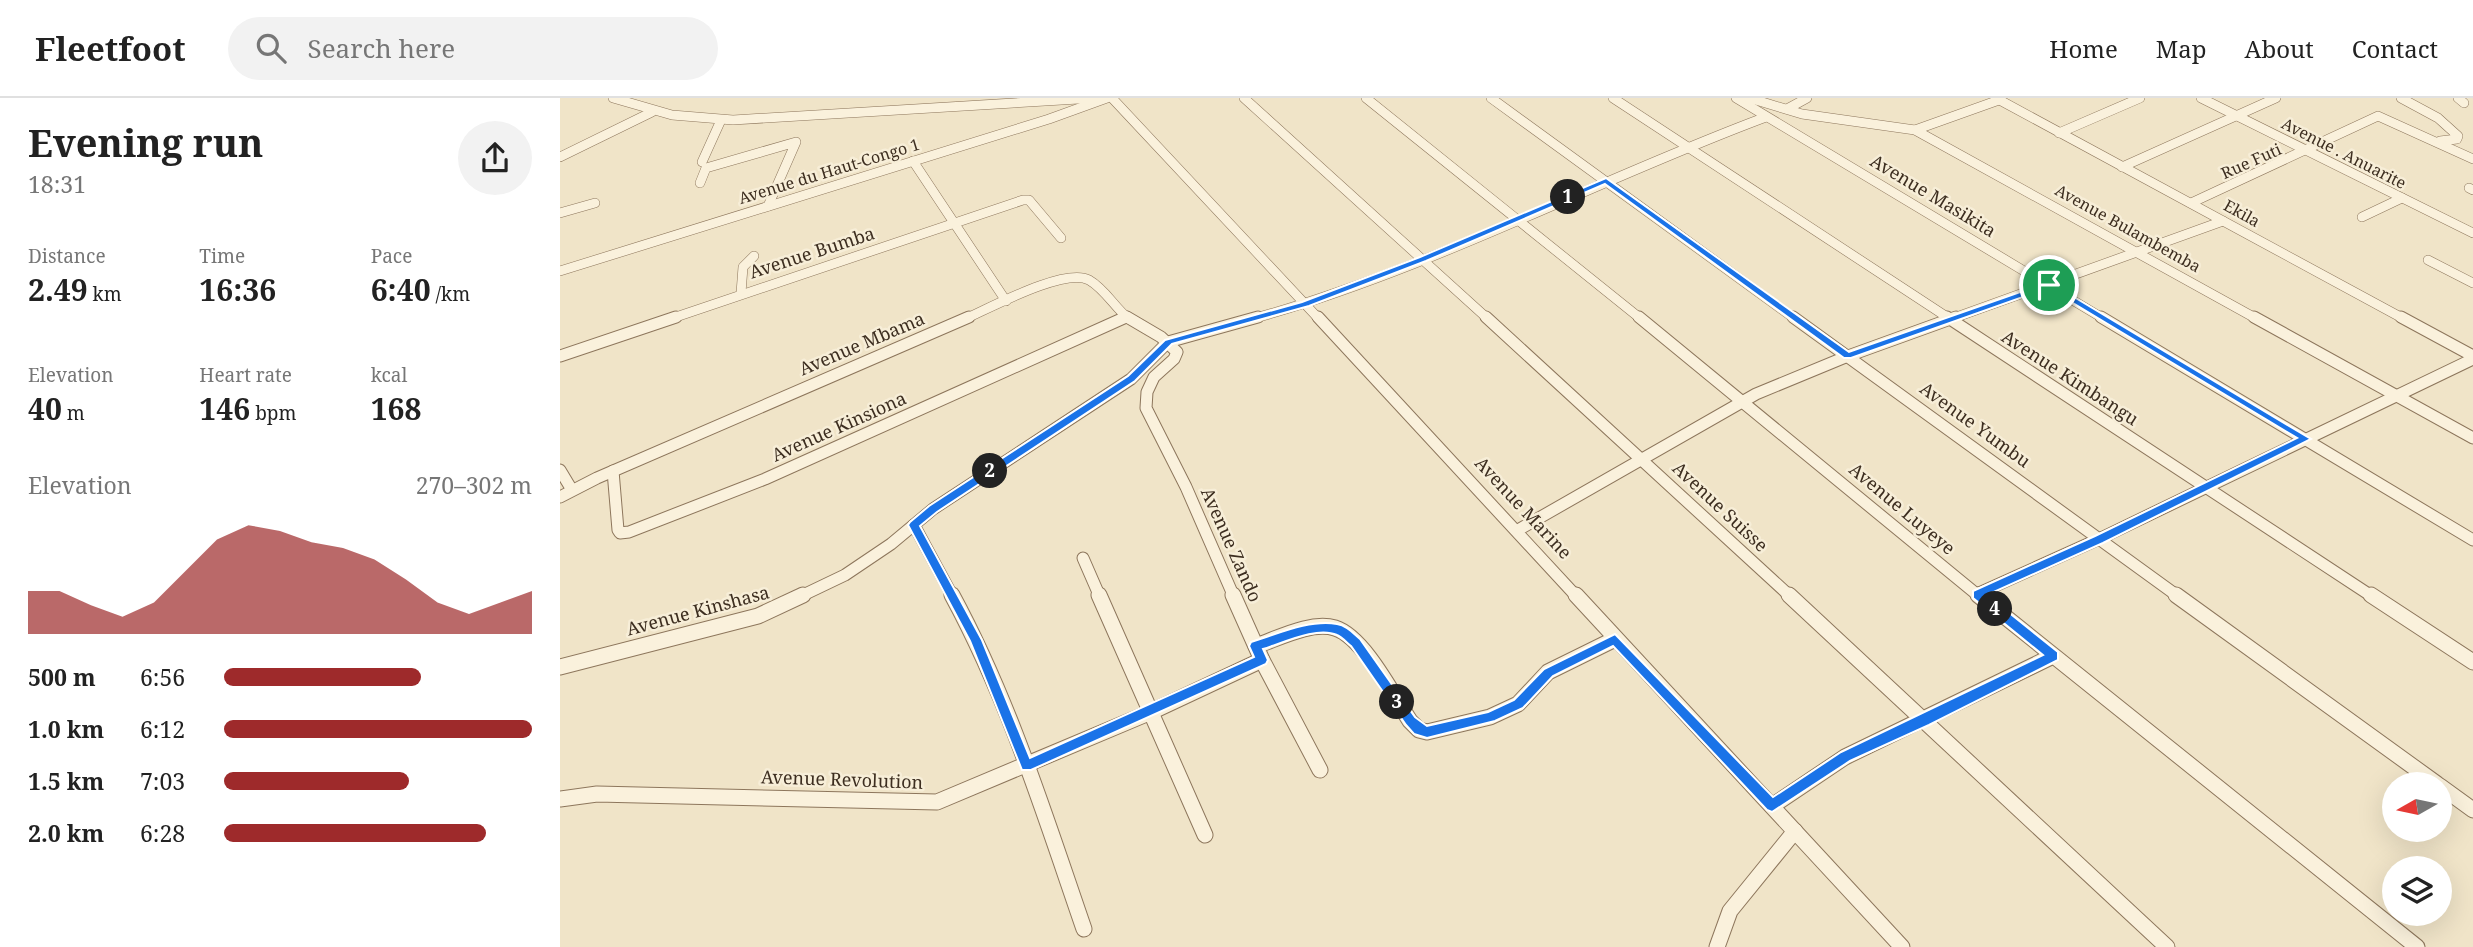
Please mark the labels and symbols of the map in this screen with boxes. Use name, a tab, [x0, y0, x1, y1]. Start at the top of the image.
street label: Avenue . Anuarite	[2278, 112, 2410, 194]
street label: Avenue du Haut-Congo 1	[736, 133, 922, 209]
street label: Rue Futi	[2217, 138, 2285, 184]
street label: Avenue Masikita	[1866, 148, 2001, 242]
street label: Avenue Bulambemba	[2051, 179, 2205, 277]
pin: 1	[1550, 180, 1586, 214]
street label: Ekila	[2220, 194, 2264, 232]
street label: Avenue Bumba	[746, 220, 877, 284]
pin	[2019, 255, 2079, 315]
street label: Avenue Mbama	[795, 306, 928, 380]
street label: Avenue Kimbangu	[1998, 324, 2144, 431]
street label: Avenue Yumbu	[1915, 376, 2036, 473]
street label: Avenue Kinsiona	[767, 386, 910, 467]
street label: Avenue Marine	[1470, 451, 1577, 564]
pin: 2	[972, 454, 1008, 488]
street label: Avenue Suisse	[1668, 456, 1773, 557]
street label: Avenue Luyeye	[1845, 457, 1961, 560]
street label: Avenue Zando	[1196, 484, 1268, 606]
street label: Avenue Kinshasa	[624, 579, 772, 641]
pin: 4	[1978, 592, 2012, 626]
pin: 3	[1380, 684, 1414, 720]
street label: Avenue Revolution	[760, 764, 924, 794]
north arrow	[2382, 772, 2452, 842]

